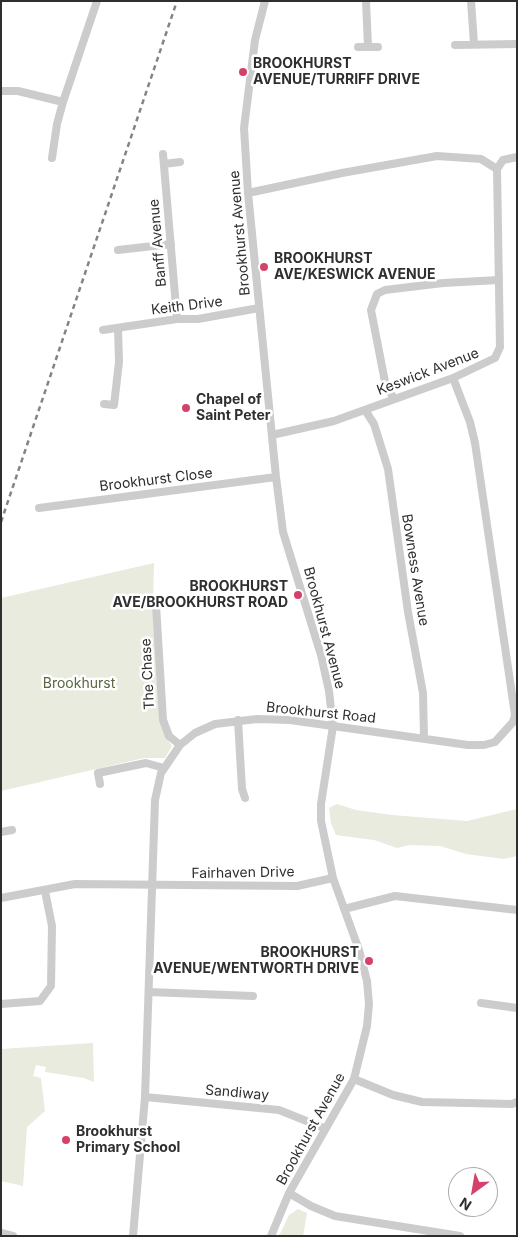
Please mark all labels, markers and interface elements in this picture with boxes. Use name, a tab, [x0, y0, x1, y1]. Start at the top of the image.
place label: BROOKHURST AVENUE/TURRIFF DRIVE	[253, 56, 420, 88]
marker: BROOKHURST AVENUE/TURRIFF DRIVE	[237, 66, 249, 78]
street label: Brookhurst Avenue	[226, 170, 254, 296]
street label: Banff Avenue	[146, 198, 170, 288]
place label: BROOKHURST AVE/KESWICK AVENUE	[274, 251, 435, 284]
marker: BROOKHURST AVE/KESWICK AVENUE	[258, 261, 270, 273]
street label: Keith Drive	[150, 293, 224, 319]
street label: Keswick Avenue	[375, 345, 481, 399]
place label: Chapel of Saint Peter	[196, 392, 271, 424]
marker: Chapel of Saint Peter	[180, 402, 192, 414]
street label: Brookhurst Close	[98, 465, 214, 495]
street label: Bowness Avenue	[398, 513, 432, 627]
street label: Brookhurst Avenue	[300, 565, 348, 691]
place label: BROOKHURST AVE/BROOKHURST ROAD	[112, 579, 288, 612]
marker: BROOKHURST AVE/BROOKHURST ROAD	[292, 589, 304, 601]
street label: The Chase	[138, 638, 158, 710]
park label: Brookhurst	[43, 676, 115, 692]
street label: Brookhurst Road	[265, 699, 377, 727]
street label: Fairhaven Drive	[191, 864, 295, 882]
place label: BROOKHURST AVENUE/WENTWORTH DRIVE	[153, 945, 359, 978]
marker: BROOKHURST AVENUE/WENTWORTH DRIVE	[363, 955, 375, 967]
street label: Brookhurst Avenue	[273, 1070, 349, 1188]
street label: Sandiway	[204, 1082, 270, 1104]
place label: Brookhurst Primary School	[76, 1124, 180, 1156]
marker: Brookhurst Primary School	[60, 1134, 72, 1146]
north arrow	[448, 1167, 498, 1217]
text: N	[456, 1194, 474, 1214]

